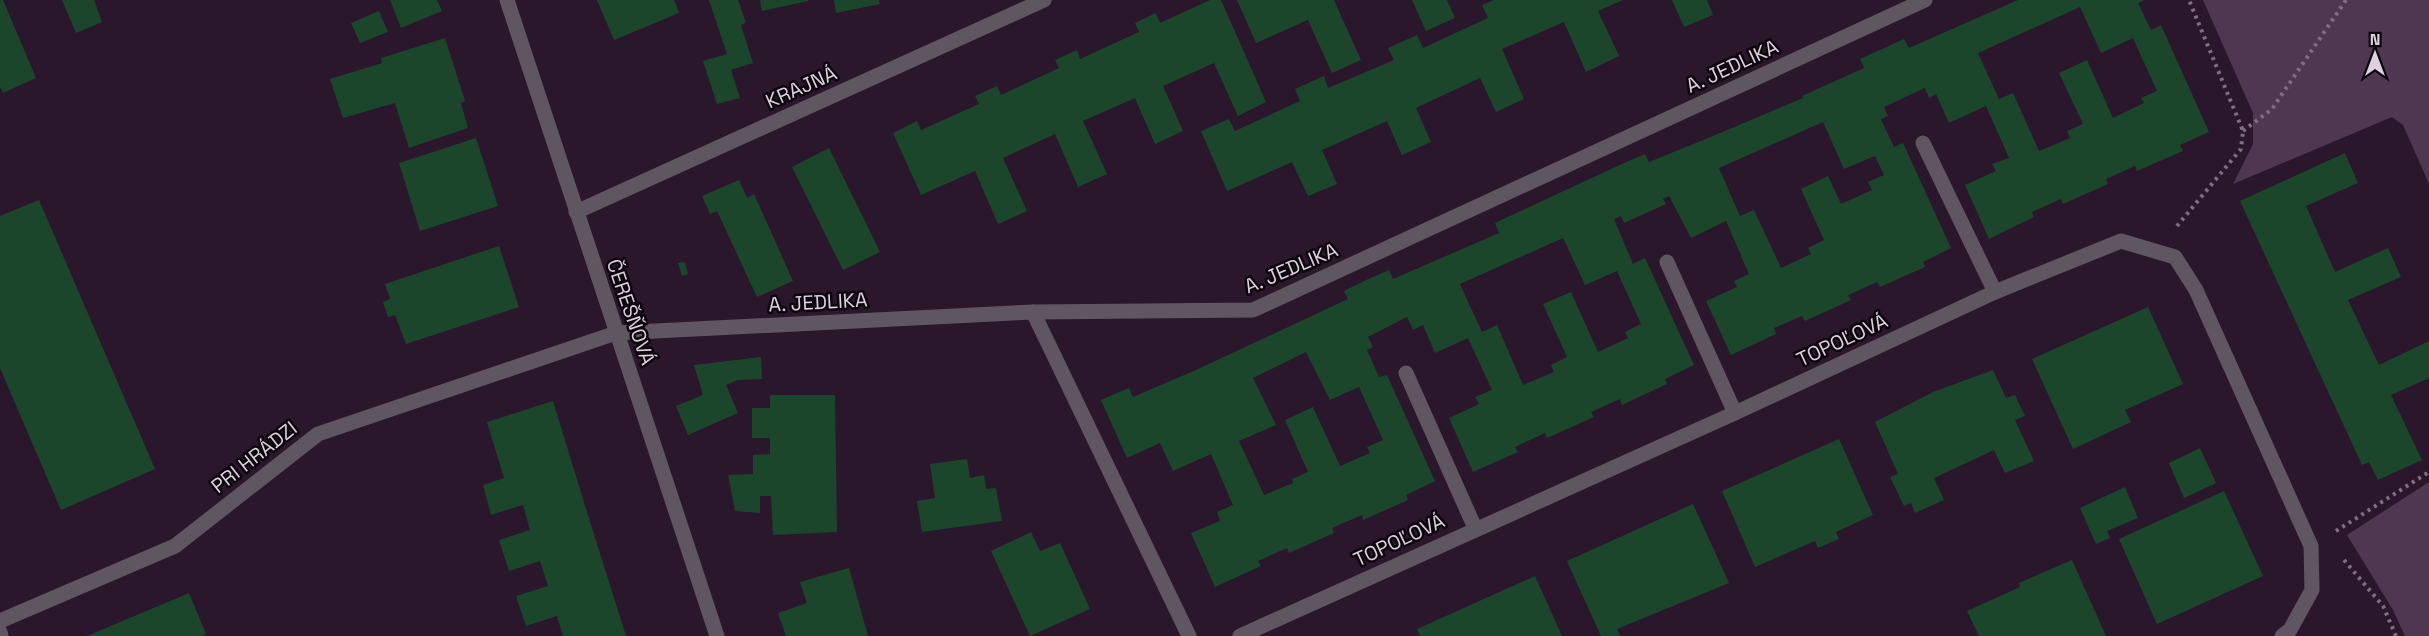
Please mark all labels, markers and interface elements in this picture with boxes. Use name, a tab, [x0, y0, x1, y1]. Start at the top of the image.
north arrow	[2345, 24, 2405, 84]
text: N	[2370, 29, 2380, 50]
street label: A. JEDLIKA	[1682, 33, 1783, 99]
street label: KRAJNÁ	[761, 60, 841, 114]
street label: A. JEDLIKA	[1240, 237, 1342, 299]
street label: ČEREŠŇOVÁ	[601, 256, 661, 369]
street label: A. JEDLIKA	[768, 286, 869, 318]
street label: TOPOĽOVÁ	[1792, 307, 1892, 372]
street label: PRI HRÁDZI	[206, 415, 302, 499]
street label: TOPOĽOVÁ	[1349, 507, 1449, 572]

